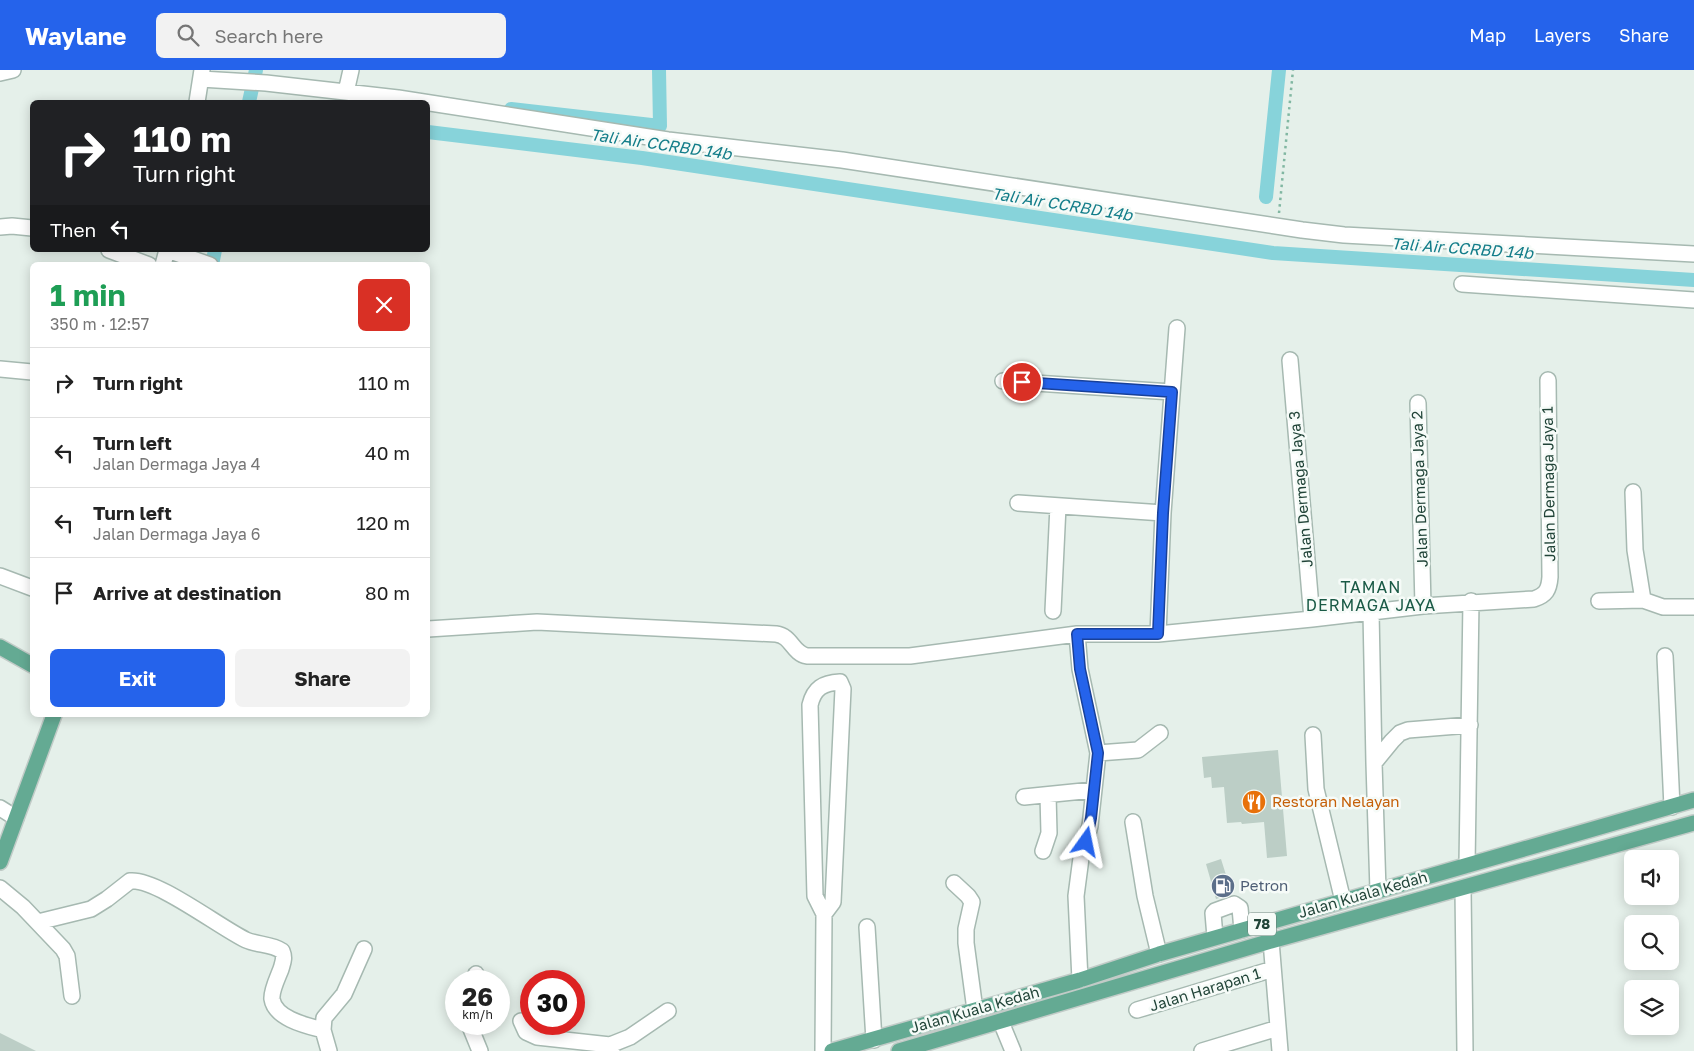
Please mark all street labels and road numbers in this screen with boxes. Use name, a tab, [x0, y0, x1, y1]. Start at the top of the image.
street label: Jalan Dermaga Jaya 1	[1538, 406, 1558, 562]
street label: Jalan Dermaga Jaya 3	[1284, 410, 1316, 568]
street label: Jalan Dermaga Jaya 2	[1407, 410, 1431, 568]
street label: Jalan Kuala Kedah	[1296, 867, 1429, 921]
road number: 78	[1248, 912, 1276, 936]
street label: Jalan Harapan 1	[1147, 964, 1262, 1014]
street label: Jalan Kuala Kedah	[908, 982, 1041, 1036]

